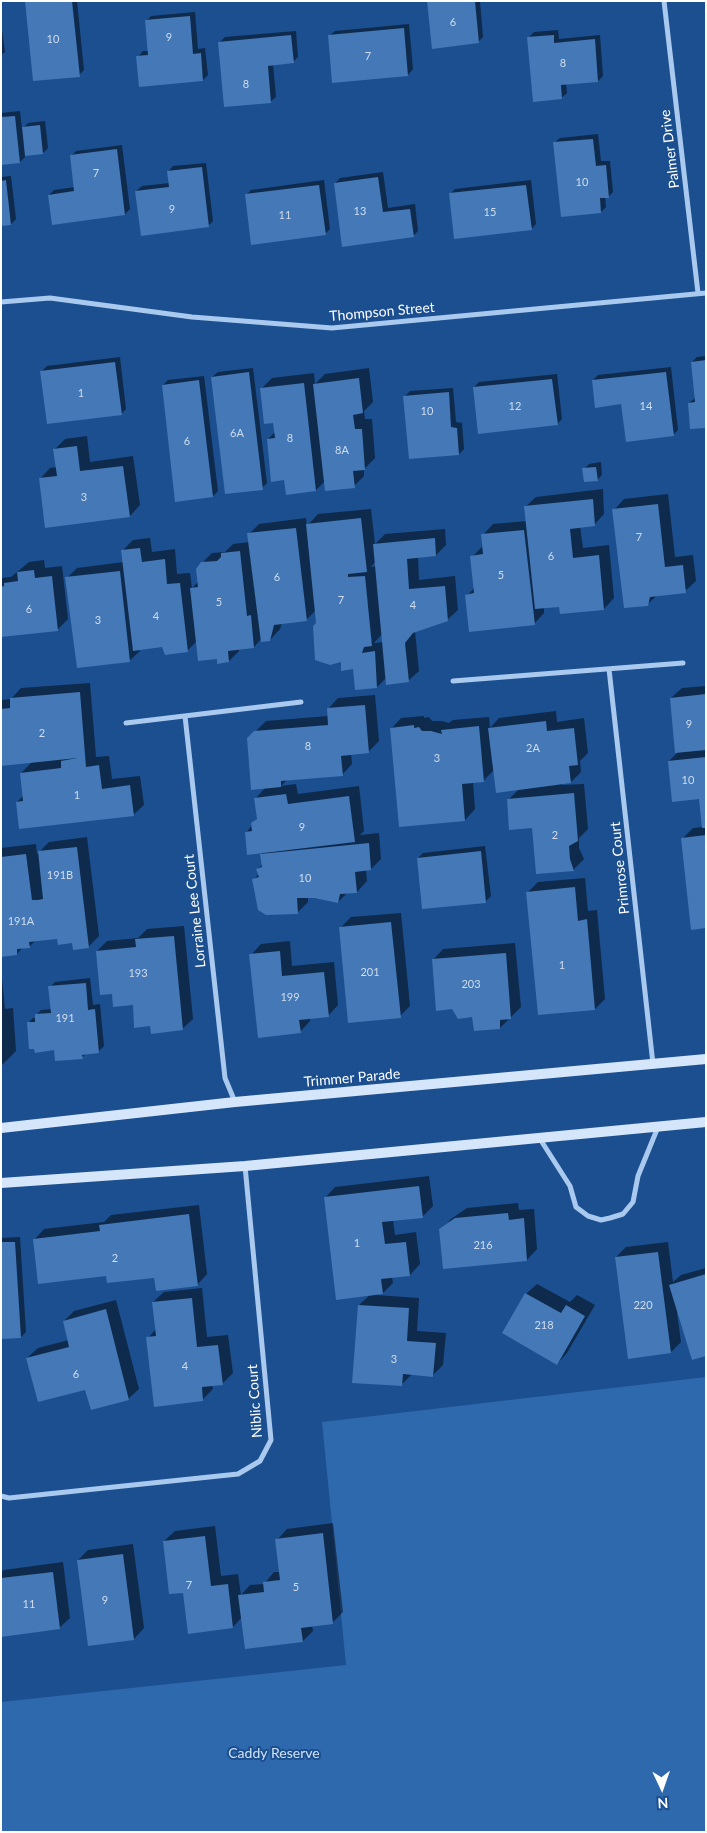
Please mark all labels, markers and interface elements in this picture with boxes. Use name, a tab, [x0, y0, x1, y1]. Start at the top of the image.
house number: 6	[450, 15, 456, 29]
house number: 9	[166, 30, 172, 44]
house number: 10	[47, 32, 59, 46]
house number: 7	[365, 49, 371, 63]
house number: 8	[560, 56, 566, 70]
house number: 8	[243, 77, 249, 91]
street label: Palmer Drive	[657, 109, 683, 189]
house number: 7	[93, 166, 99, 180]
house number: 10	[576, 175, 588, 189]
house number: 9	[169, 202, 175, 216]
house number: 13	[354, 204, 366, 218]
house number: 15	[484, 205, 496, 219]
house number: 11	[279, 208, 291, 222]
street label: Thompson Street	[329, 299, 435, 325]
house number: 1	[78, 386, 84, 400]
house number: 12	[509, 399, 521, 413]
house number: 14	[640, 399, 652, 413]
house number: 10	[421, 404, 433, 418]
house number: 6A	[230, 426, 244, 440]
house number: 8	[287, 431, 293, 445]
house number: 6	[184, 434, 190, 448]
house number: 8A	[335, 443, 349, 457]
house number: 3	[81, 490, 87, 504]
house number: 7	[636, 530, 642, 544]
house number: 6	[548, 549, 554, 563]
house number: 5	[498, 568, 504, 582]
house number: 6	[274, 570, 280, 584]
house number: 7	[338, 593, 344, 607]
house number: 5	[216, 595, 222, 609]
house number: 4	[410, 598, 416, 612]
house number: 6	[26, 602, 32, 616]
house number: 4	[153, 609, 159, 623]
house number: 3	[95, 613, 101, 627]
house number: 9	[686, 717, 692, 731]
house number: 2	[39, 726, 45, 740]
house number: 8	[305, 739, 311, 753]
house number: 2A	[526, 741, 540, 755]
house number: 3	[434, 751, 440, 765]
house number: 10	[682, 773, 694, 787]
house number: 1	[74, 788, 80, 802]
house number: 9	[299, 820, 305, 834]
street label: Primrose Court	[607, 821, 633, 915]
house number: 2	[552, 828, 558, 842]
street label: Lorraine Lee Court	[181, 853, 209, 969]
house number: 191B	[47, 868, 73, 882]
house number: 10	[299, 871, 311, 885]
house number: 191A	[8, 914, 34, 928]
house number: 1	[559, 958, 565, 972]
house number: 201	[360, 965, 380, 979]
house number: 193	[128, 966, 148, 980]
house number: 203	[461, 977, 481, 991]
house number: 199	[280, 990, 300, 1004]
house number: 191	[55, 1011, 75, 1025]
street label: Trimmer Parade	[303, 1065, 401, 1091]
house number: 1	[354, 1236, 360, 1250]
house number: 216	[473, 1238, 493, 1252]
house number: 2	[112, 1251, 118, 1265]
house number: 220	[633, 1298, 653, 1312]
house number: 218	[534, 1318, 554, 1332]
house number: 3	[391, 1352, 397, 1366]
house number: 4	[182, 1359, 188, 1373]
street label: Niblic Court	[244, 1364, 266, 1438]
house number: 6	[73, 1367, 79, 1381]
house number: 7	[186, 1578, 192, 1592]
house number: 5	[293, 1580, 299, 1594]
house number: 9	[102, 1593, 108, 1607]
house number: 11	[23, 1597, 35, 1611]
park label: Caddy Reserve	[228, 1745, 320, 1761]
north arrow	[637, 1763, 687, 1813]
text: N	[657, 1795, 669, 1812]

